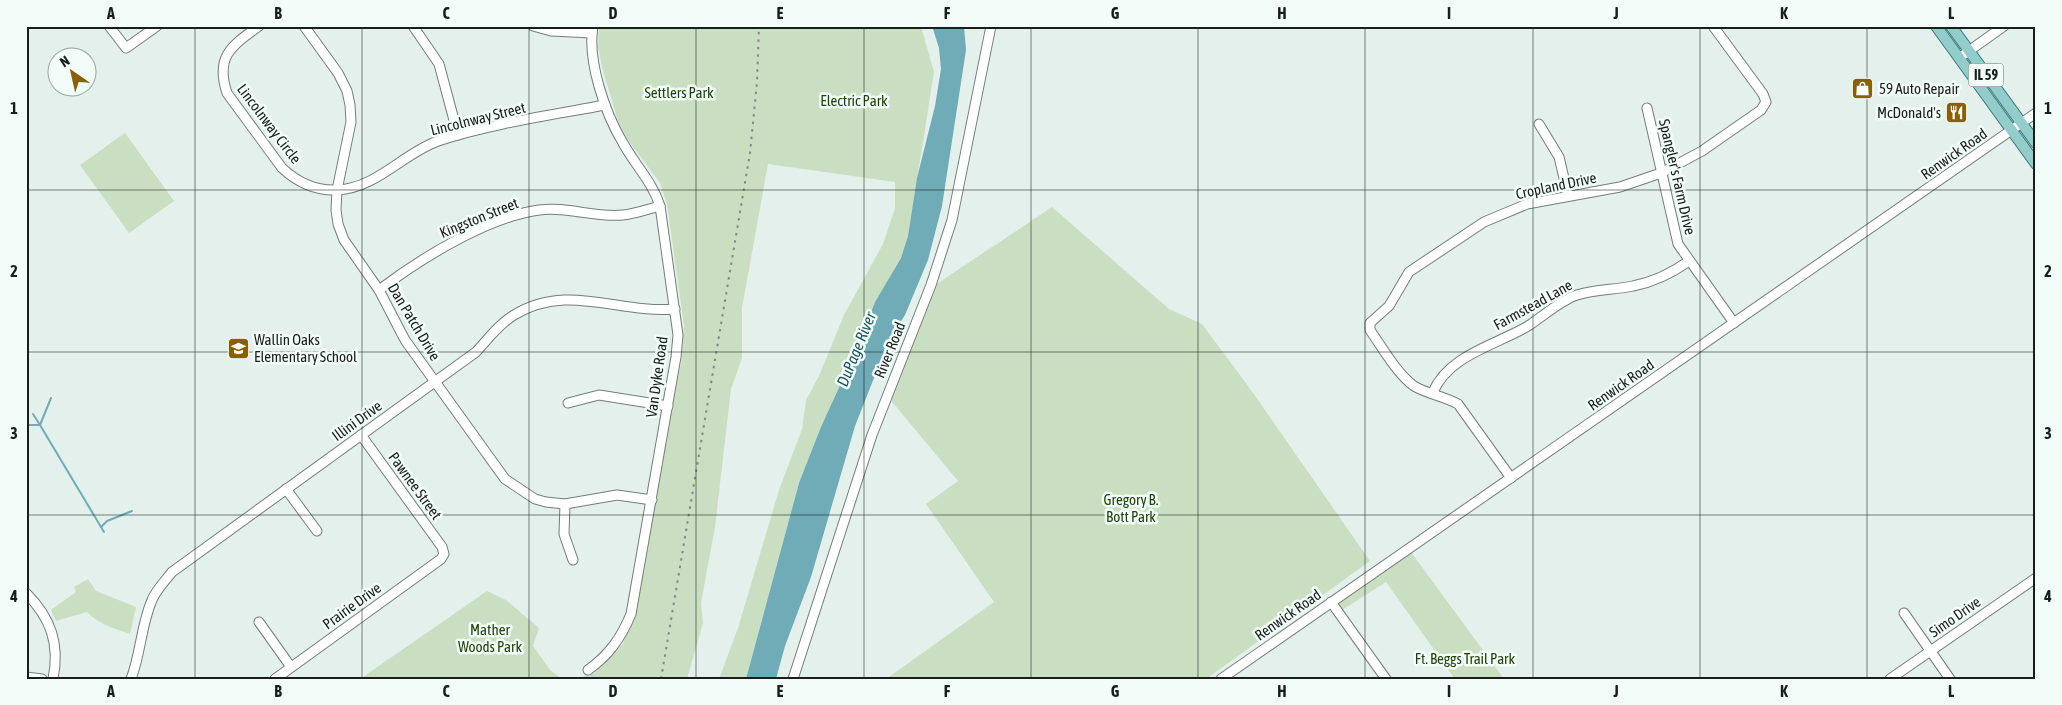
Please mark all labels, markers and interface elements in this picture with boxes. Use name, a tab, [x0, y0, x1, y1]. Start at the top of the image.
text: A	[106, 4, 115, 22]
text: B	[274, 4, 282, 22]
text: C	[442, 4, 450, 22]
text: D	[609, 4, 618, 22]
text: E	[777, 4, 784, 22]
text: F	[944, 4, 951, 22]
text: G	[1111, 4, 1120, 22]
text: H	[1277, 4, 1287, 22]
text: I	[1447, 4, 1451, 22]
text: J	[1612, 4, 1619, 22]
text: K	[1780, 4, 1788, 22]
text: L	[1948, 4, 1955, 22]
north arrow	[48, 48, 98, 98]
text: N	[57, 52, 73, 70]
road number: IL 59	[1968, 64, 2004, 86]
shop icon: 59 Auto Repair	[1851, 77, 1875, 101]
place label: 59 Auto Repair	[1879, 80, 1960, 97]
street label: Lincolnway Circle	[234, 81, 305, 167]
park label: Settlers Park	[644, 84, 714, 101]
park label: Electric Park	[820, 92, 888, 109]
street label: Lincolnway Street	[429, 98, 527, 139]
text: 1	[10, 99, 18, 117]
text: 1	[2044, 99, 2052, 117]
restaurant icon: McDonald's	[1945, 101, 1969, 125]
place label: McDonald's	[1877, 104, 1941, 121]
street label: Spangler's Farm Drive	[1656, 117, 1699, 237]
street label: Renwick Road	[1917, 125, 1990, 183]
street label: Cropland Drive	[1514, 169, 1598, 202]
street label: Kingston Street	[437, 194, 521, 241]
text: 2	[10, 262, 18, 280]
text: 2	[2044, 262, 2052, 280]
street label: Farmstead Lane	[1490, 276, 1575, 333]
street label: Dan Patch Drive	[385, 280, 444, 364]
water label: DuPage River	[833, 308, 880, 389]
street label: River Road	[871, 319, 908, 380]
place label: Wallin Oaks Elementary School	[254, 331, 357, 365]
street label: Van Dyke Road	[642, 335, 671, 419]
school or university icon: Wallin Oaks Elementary School	[226, 337, 250, 361]
street label: Renwick Road	[1584, 356, 1657, 414]
street label: Illini Drive	[329, 397, 385, 444]
text: 3	[10, 424, 18, 442]
text: 3	[2044, 424, 2052, 442]
street label: Pawnee Street	[385, 449, 445, 523]
park label: Gregory B. Bott Park	[1104, 491, 1159, 525]
street label: Prairie Drive	[319, 579, 384, 632]
street label: Renwick Road	[1251, 586, 1324, 644]
text: 4	[9, 587, 18, 605]
text: 4	[2043, 587, 2052, 605]
street label: Simo Drive	[1926, 593, 1984, 640]
park label: Mather Woods Park	[458, 621, 522, 655]
park label: Ft. Beggs Trail Park	[1415, 650, 1516, 667]
text: A	[106, 682, 115, 700]
text: B	[274, 682, 282, 700]
text: C	[442, 682, 450, 700]
text: D	[609, 682, 618, 700]
text: E	[777, 682, 784, 700]
text: F	[944, 682, 951, 700]
text: G	[1111, 682, 1120, 700]
text: H	[1277, 682, 1287, 700]
text: I	[1447, 682, 1451, 700]
text: J	[1612, 682, 1619, 700]
text: K	[1780, 682, 1788, 700]
text: L	[1948, 682, 1955, 700]

